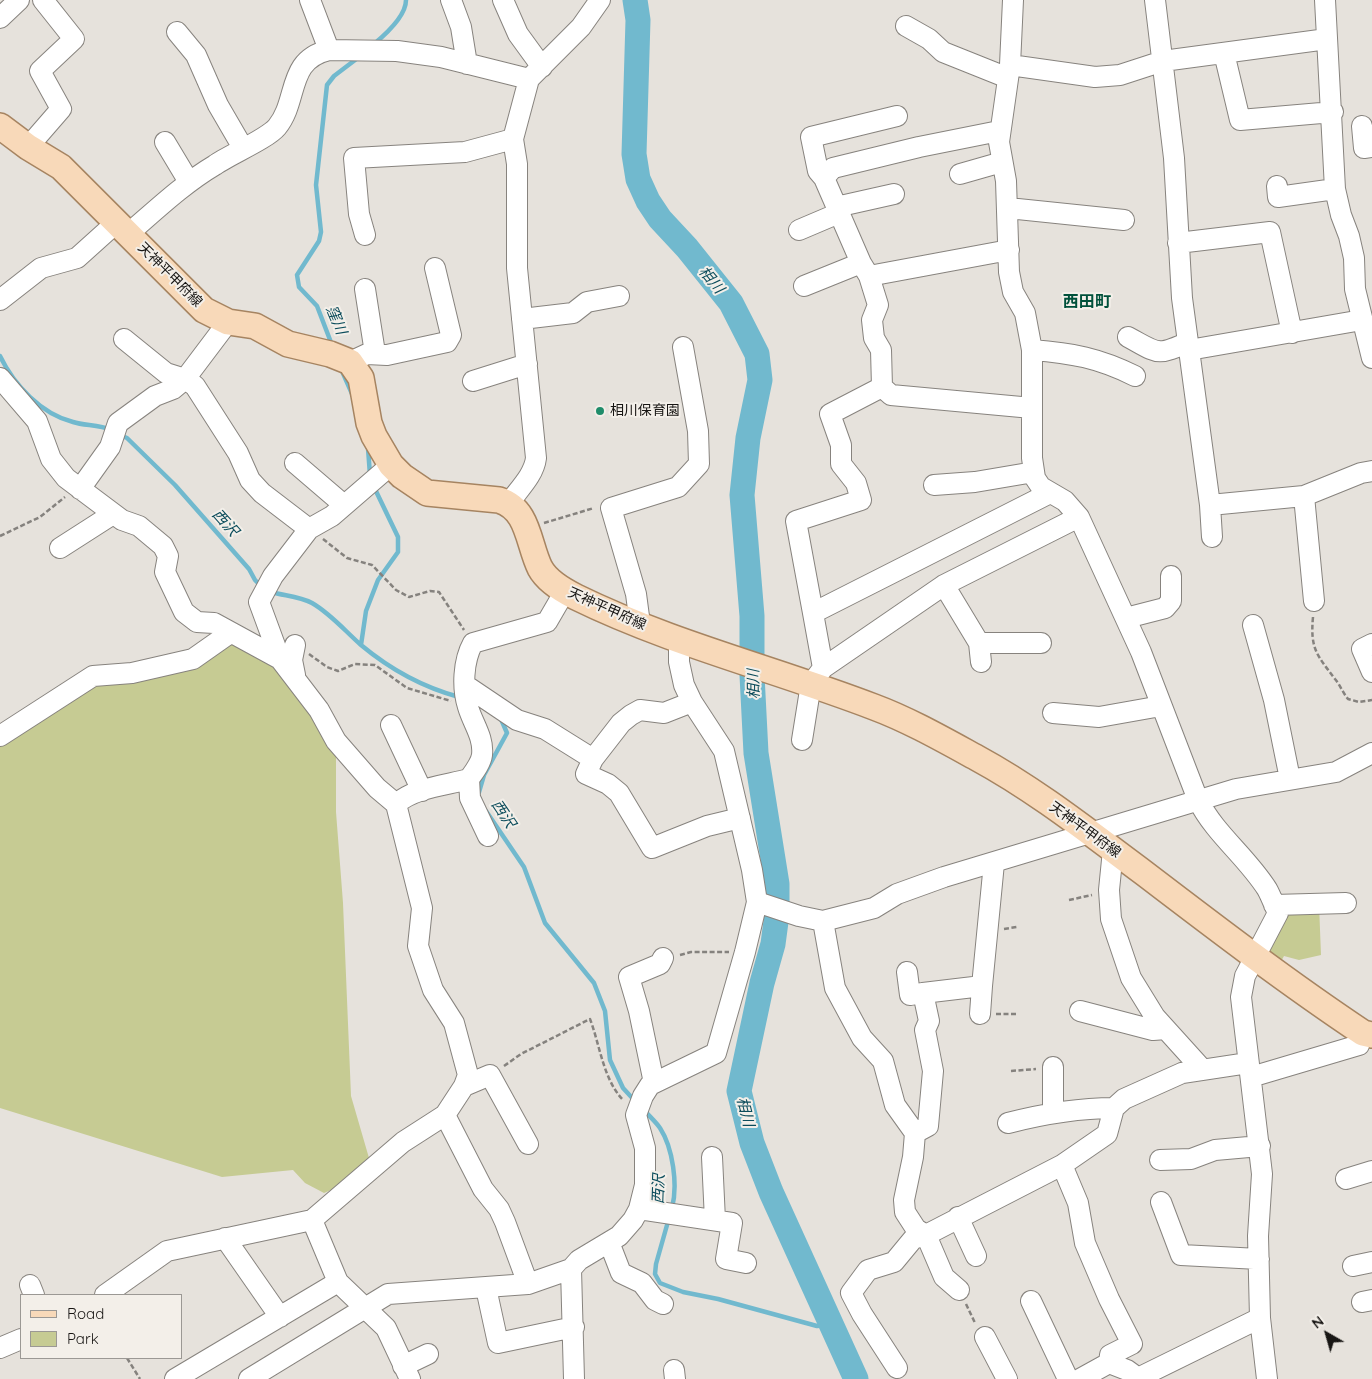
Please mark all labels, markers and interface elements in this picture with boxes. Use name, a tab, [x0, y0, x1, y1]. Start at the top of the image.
street label: 天神平甲府線	[134, 239, 206, 311]
water label: 相川	[694, 263, 728, 297]
district label: 西田町	[1063, 292, 1111, 312]
water label: 窪川	[322, 303, 350, 337]
place label: 相川保育園	[610, 403, 680, 419]
marker: 相川保育園	[594, 405, 606, 417]
water label: 西沢	[208, 506, 242, 540]
street label: 天神平甲府線	[565, 584, 649, 634]
water label: 相川	[745, 669, 763, 699]
water label: 西沢	[487, 797, 519, 831]
street label: 天神平甲府線	[1046, 799, 1124, 861]
water label: 相川	[733, 1095, 757, 1129]
water label: 西沢	[649, 1174, 669, 1204]
legend	[20, 1294, 182, 1359]
text: Road	[67, 1304, 104, 1323]
north arrow	[1302, 1309, 1352, 1359]
text: N	[1308, 1312, 1327, 1332]
text: Park	[67, 1329, 99, 1348]

